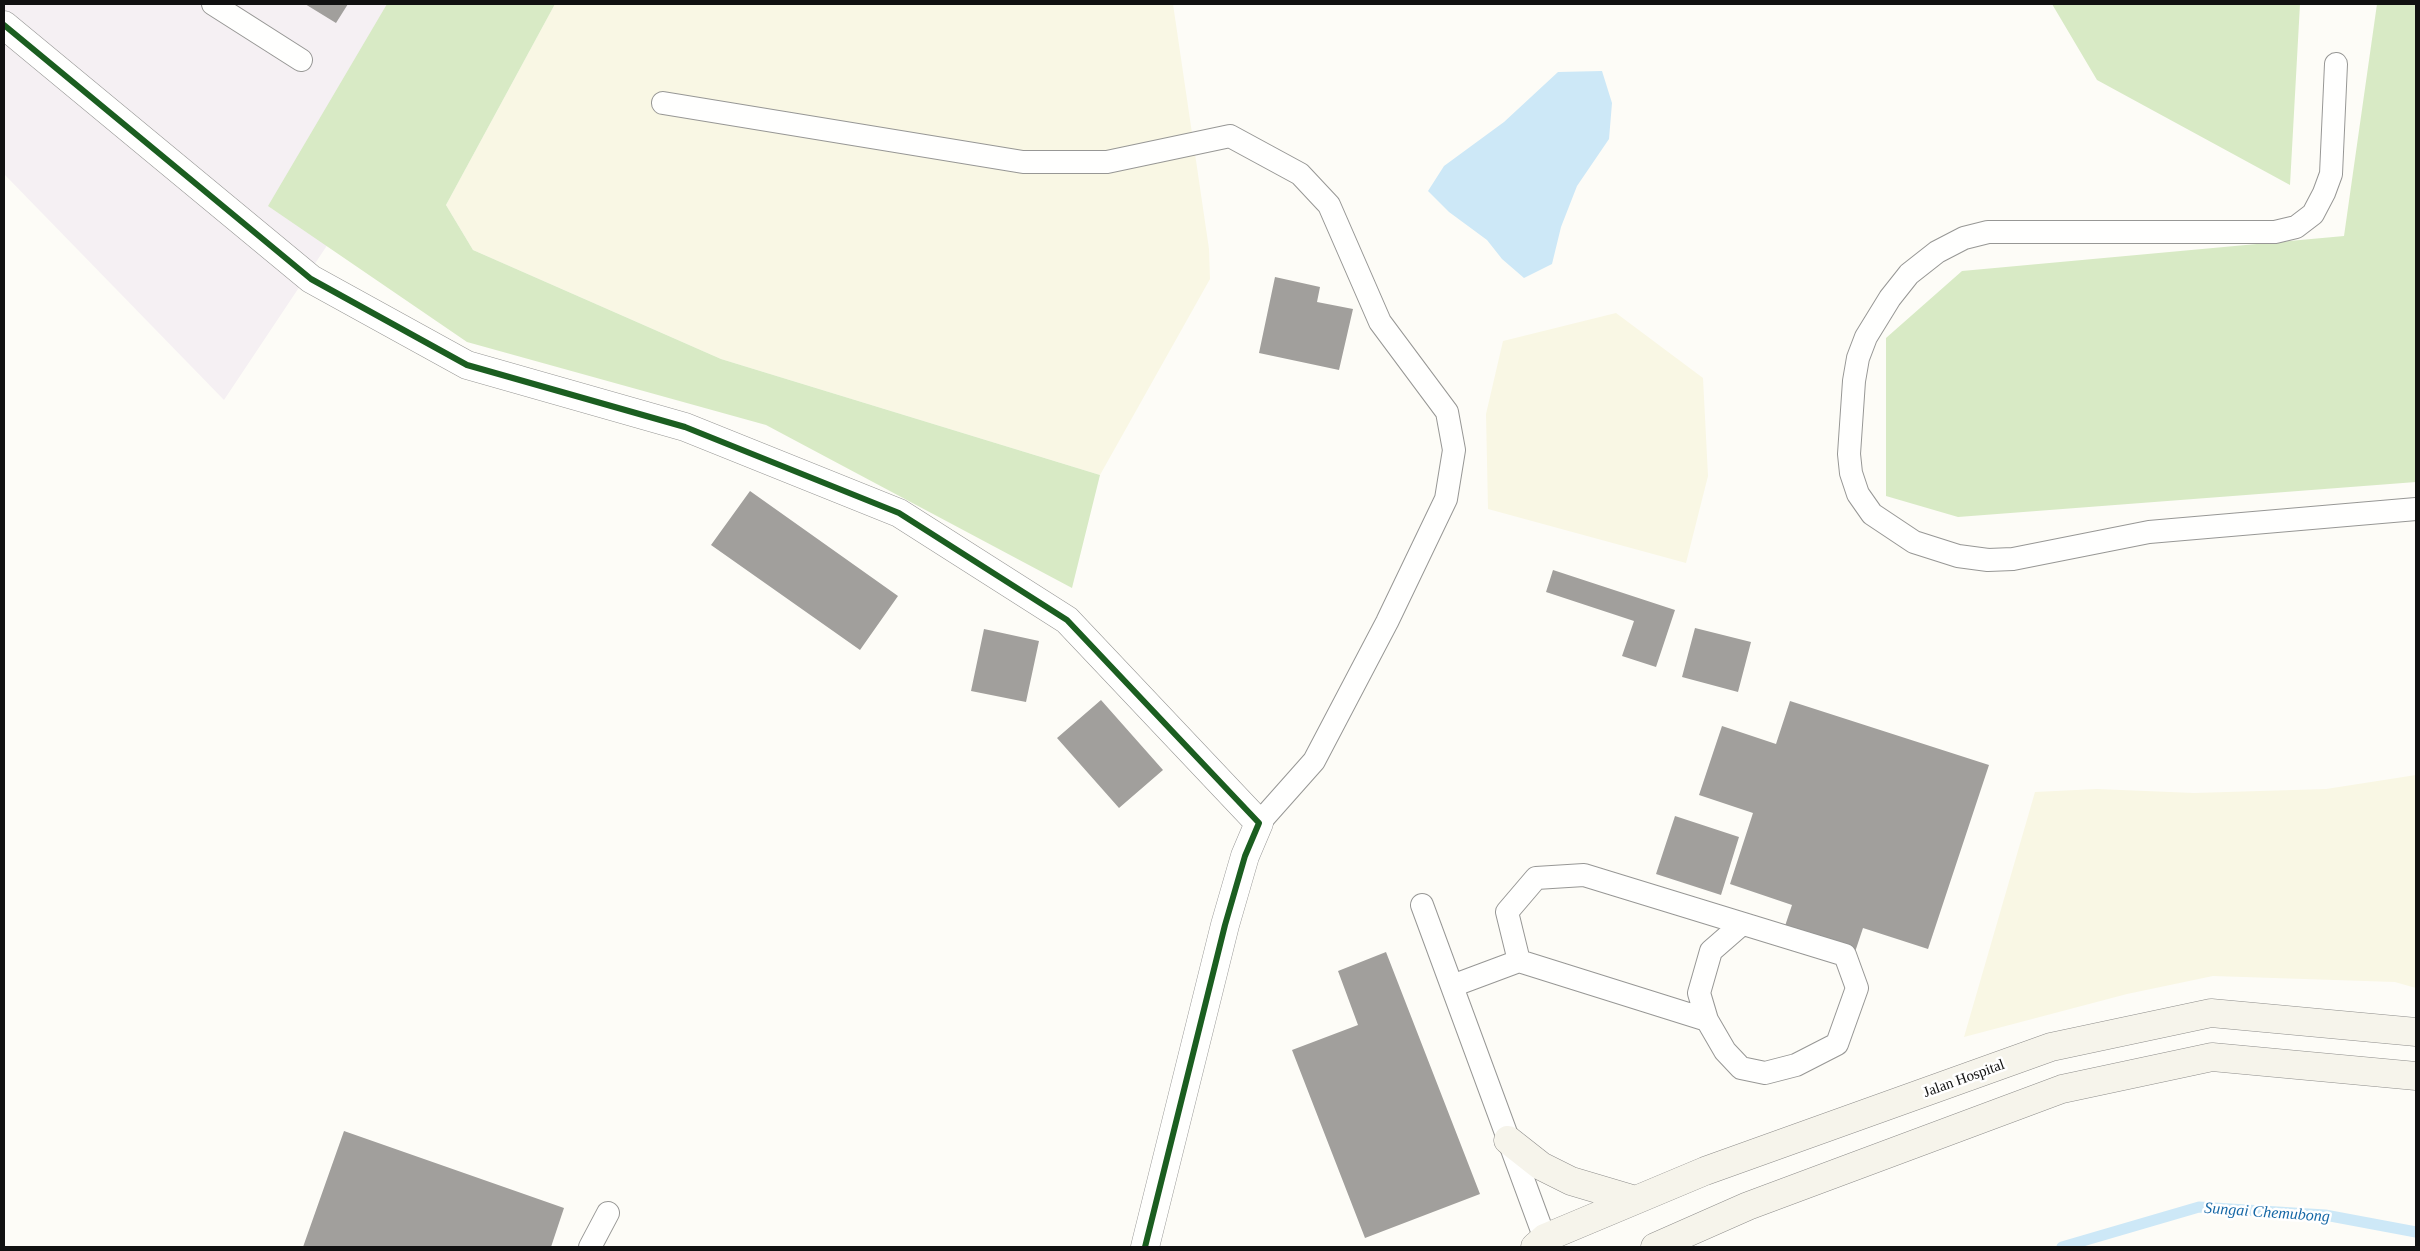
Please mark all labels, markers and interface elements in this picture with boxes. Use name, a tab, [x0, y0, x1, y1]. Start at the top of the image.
street label: Jalan Hospital	[1921, 1056, 2007, 1102]
water label: Sungai Chemubong	[2204, 1199, 2330, 1227]

